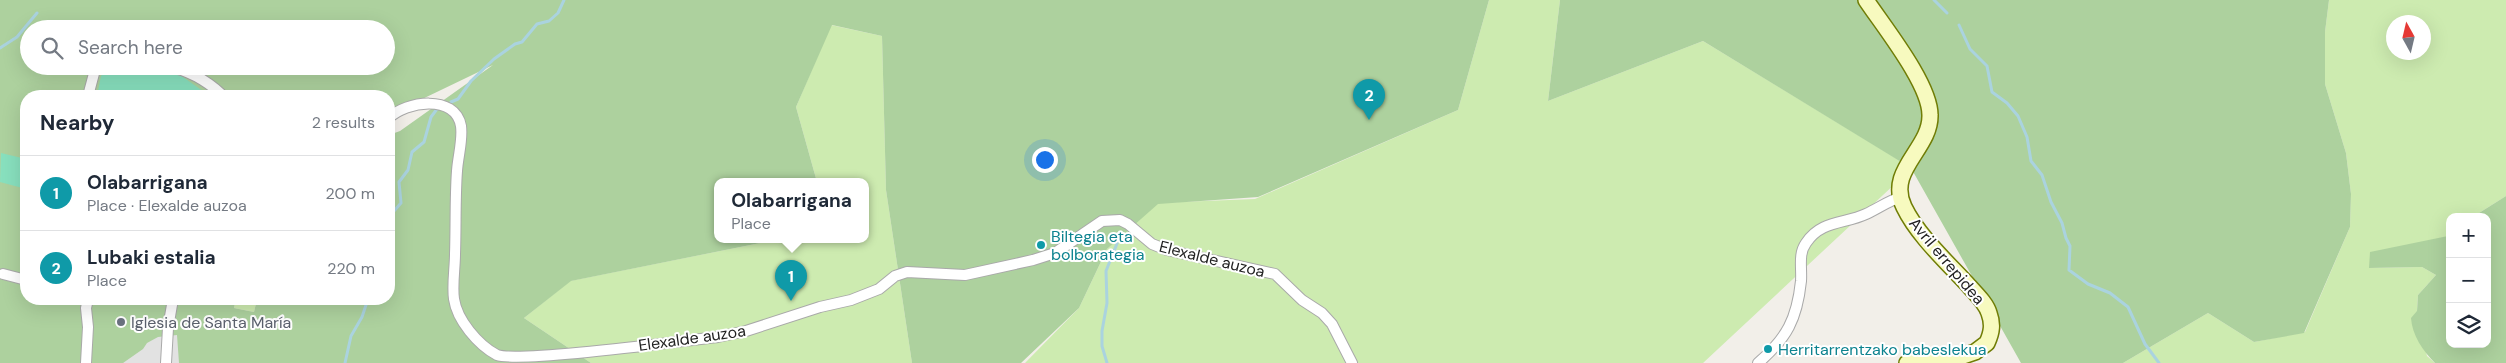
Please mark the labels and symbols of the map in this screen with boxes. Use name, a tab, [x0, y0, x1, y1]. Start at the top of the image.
north arrow	[2386, 15, 2431, 60]
pin: 2	[1353, 79, 1385, 120]
your location	[1032, 147, 1058, 173]
street label: Avril errepidea	[1904, 213, 1990, 309]
place label: Biltegia eta bolborategia	[1051, 226, 1145, 265]
street label: Elexalde auzoa	[1157, 236, 1267, 282]
marker: Biltegia eta bolborategia	[1035, 239, 1047, 251]
pin: 1	[775, 260, 807, 301]
place label: Iglesia de Santa María	[131, 312, 291, 333]
marker: Iglesia de Santa María	[115, 316, 127, 328]
street label: Elexalde auzoa	[637, 320, 747, 356]
place label: Herritarrentzako babeslekua	[1778, 339, 1986, 360]
marker: Herritarrentzako babeslekua	[1762, 343, 1774, 355]

